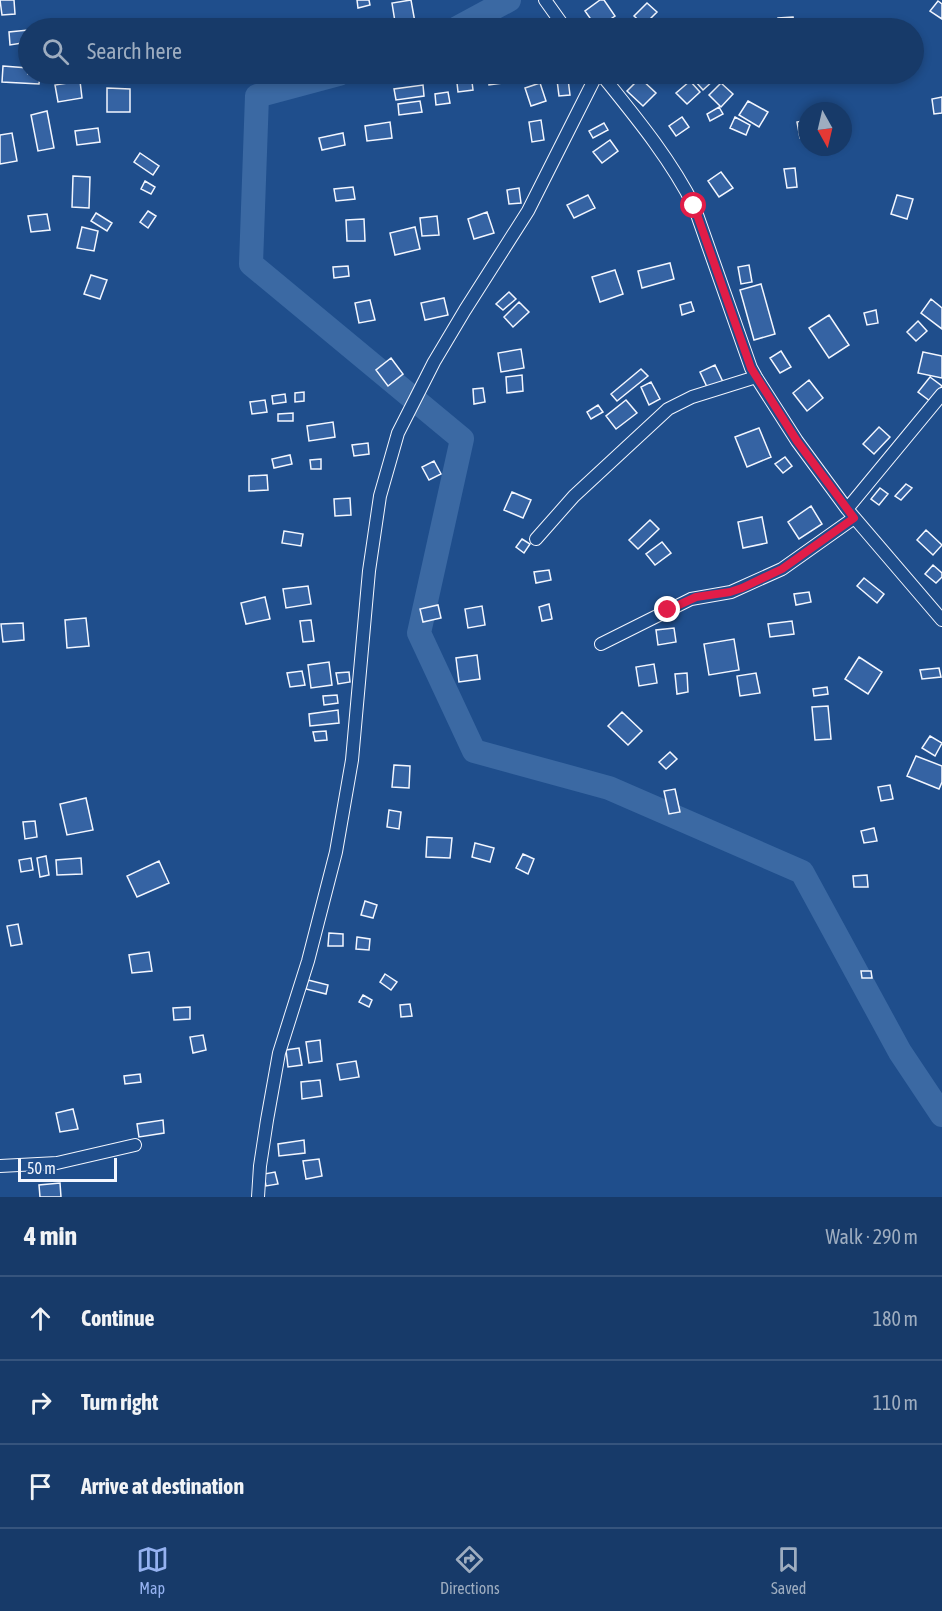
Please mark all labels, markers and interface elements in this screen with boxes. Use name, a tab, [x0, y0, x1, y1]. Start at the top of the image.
search box	[18, 18, 924, 84]
icon: search	[39, 35, 72, 68]
text: Search here	[87, 38, 182, 64]
north arrow	[798, 102, 852, 156]
route start	[680, 192, 706, 218]
route end	[654, 596, 680, 622]
scale bar	[18, 1155, 117, 1182]
text: 50 m	[27, 1159, 56, 1177]
text: 4 min	[24, 1221, 77, 1251]
text: Walk · 290 m	[826, 1225, 918, 1248]
icon: ahead	[24, 1302, 57, 1335]
text: Continue	[81, 1305, 155, 1331]
text: 180 m	[873, 1307, 918, 1330]
icon: right	[24, 1386, 57, 1419]
text: Turn right	[81, 1389, 158, 1415]
text: 110 m	[873, 1391, 918, 1414]
icon: arrive	[24, 1470, 57, 1503]
text: Arrive at destination	[81, 1473, 244, 1499]
tab: Map	[136, 1543, 169, 1597]
tab: Directions	[440, 1543, 500, 1597]
tab: Saved	[771, 1543, 806, 1597]

